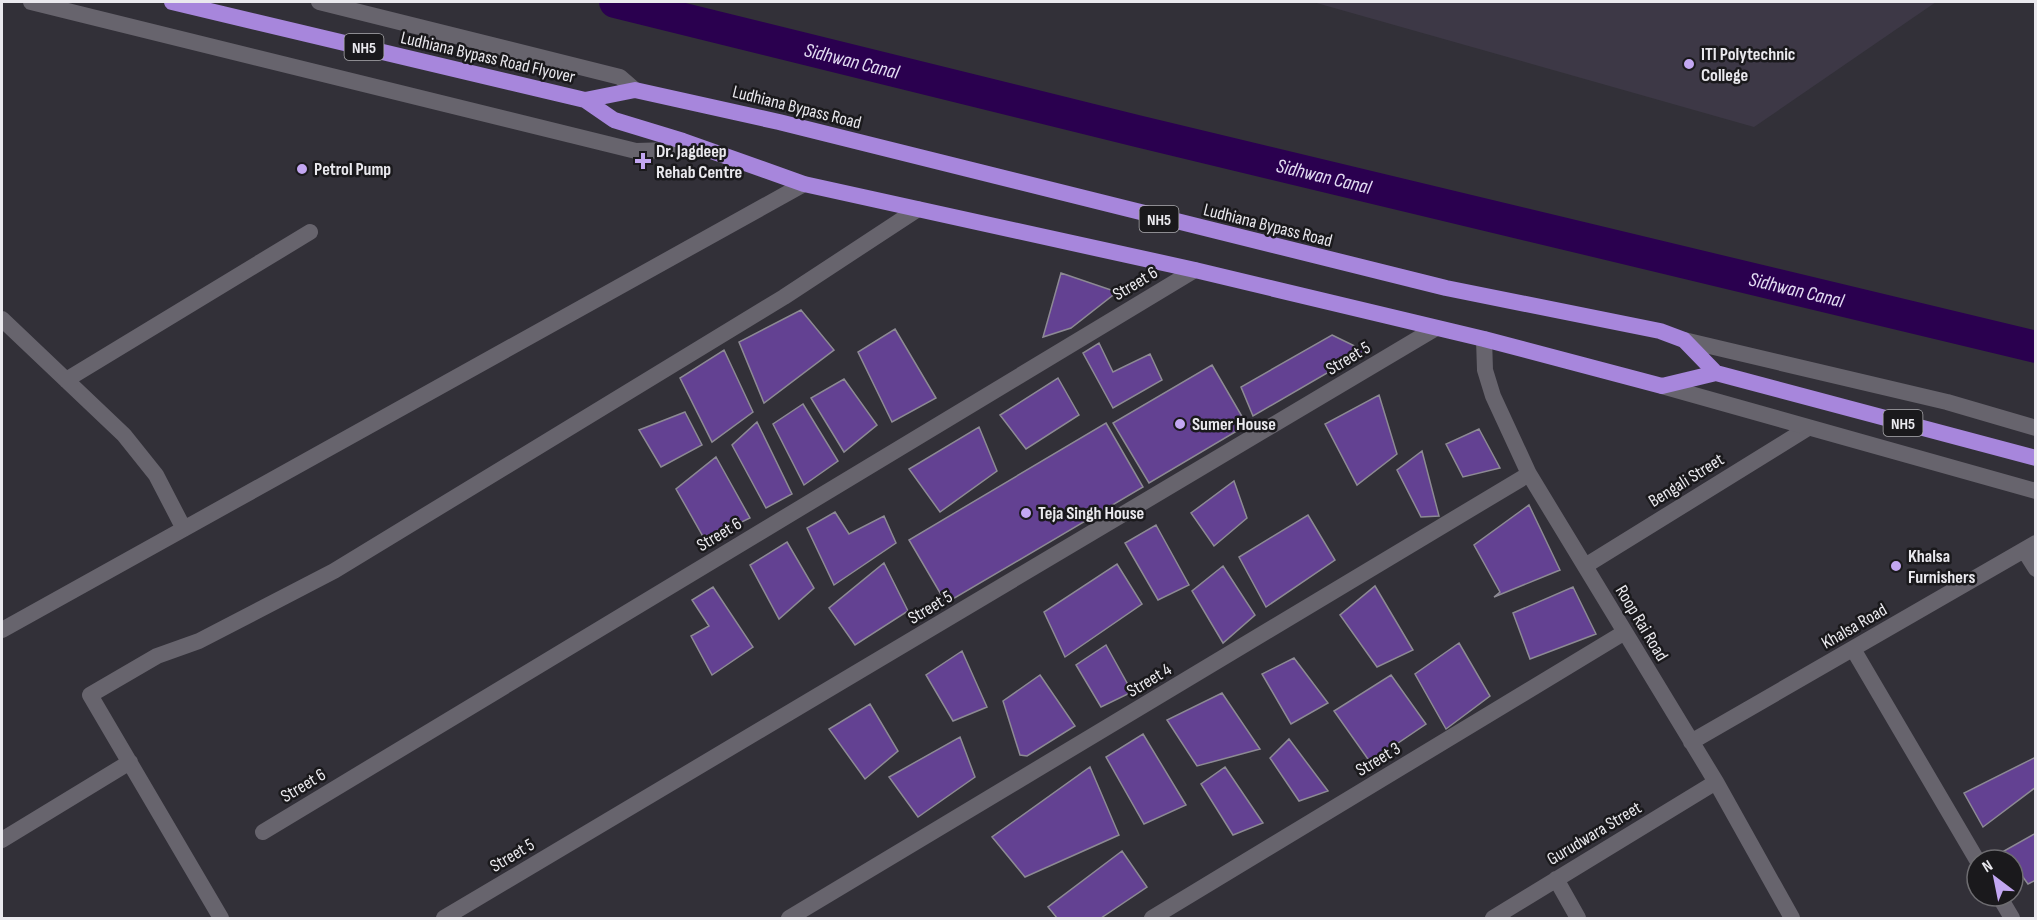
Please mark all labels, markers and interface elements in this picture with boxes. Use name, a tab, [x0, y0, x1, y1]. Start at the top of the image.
street label: Ludhiana Bypass Road Flyover	[399, 27, 577, 88]
road number: NH5	[344, 34, 384, 60]
water label: Sidhwan Canal	[802, 38, 903, 85]
place label: ITI Polytechnic College	[1701, 44, 1795, 86]
marker: ITI Polytechnic College	[1682, 57, 1696, 71]
street label: Ludhiana Bypass Road	[730, 81, 863, 134]
place label: Dr. Jagdeep Rehab Centre	[656, 141, 742, 183]
marker: Dr. Jagdeep Rehab Centre	[634, 152, 652, 170]
water label: Sidhwan Canal	[1274, 154, 1375, 200]
place label: Petrol Pump	[314, 159, 391, 180]
marker: Petrol Pump	[295, 162, 309, 176]
street label: Ludhiana Bypass Road	[1201, 199, 1334, 252]
road number: NH5	[1140, 206, 1178, 232]
street label: Street 6	[1109, 262, 1162, 305]
water label: Sidhwan Canal	[1746, 267, 1848, 314]
street label: Street 5	[1322, 337, 1374, 380]
road number: NH5	[1884, 410, 1922, 436]
place label: Sumer House	[1192, 414, 1276, 435]
marker: Sumer House	[1173, 417, 1187, 431]
street label: Bengali Street	[1645, 449, 1728, 512]
place label: Teja Singh House	[1038, 503, 1144, 524]
marker: Teja Singh House	[1019, 506, 1033, 520]
street label: Street 6	[693, 513, 746, 556]
place label: Khalsa Furnishers	[1908, 546, 1975, 588]
marker: Khalsa Furnishers	[1889, 559, 1903, 573]
street label: Roop Rai Road	[1611, 582, 1672, 665]
street label: Street 5	[904, 586, 956, 629]
street label: Khalsa Road	[1818, 599, 1891, 654]
street label: Street 4	[1123, 659, 1176, 702]
street label: Street 3	[1352, 738, 1404, 781]
street label: Street 6	[277, 764, 330, 807]
street label: Gurudwara Street	[1543, 797, 1646, 870]
street label: Street 5	[486, 834, 538, 877]
north arrow	[1965, 848, 2025, 908]
text: N	[1979, 856, 1997, 877]

